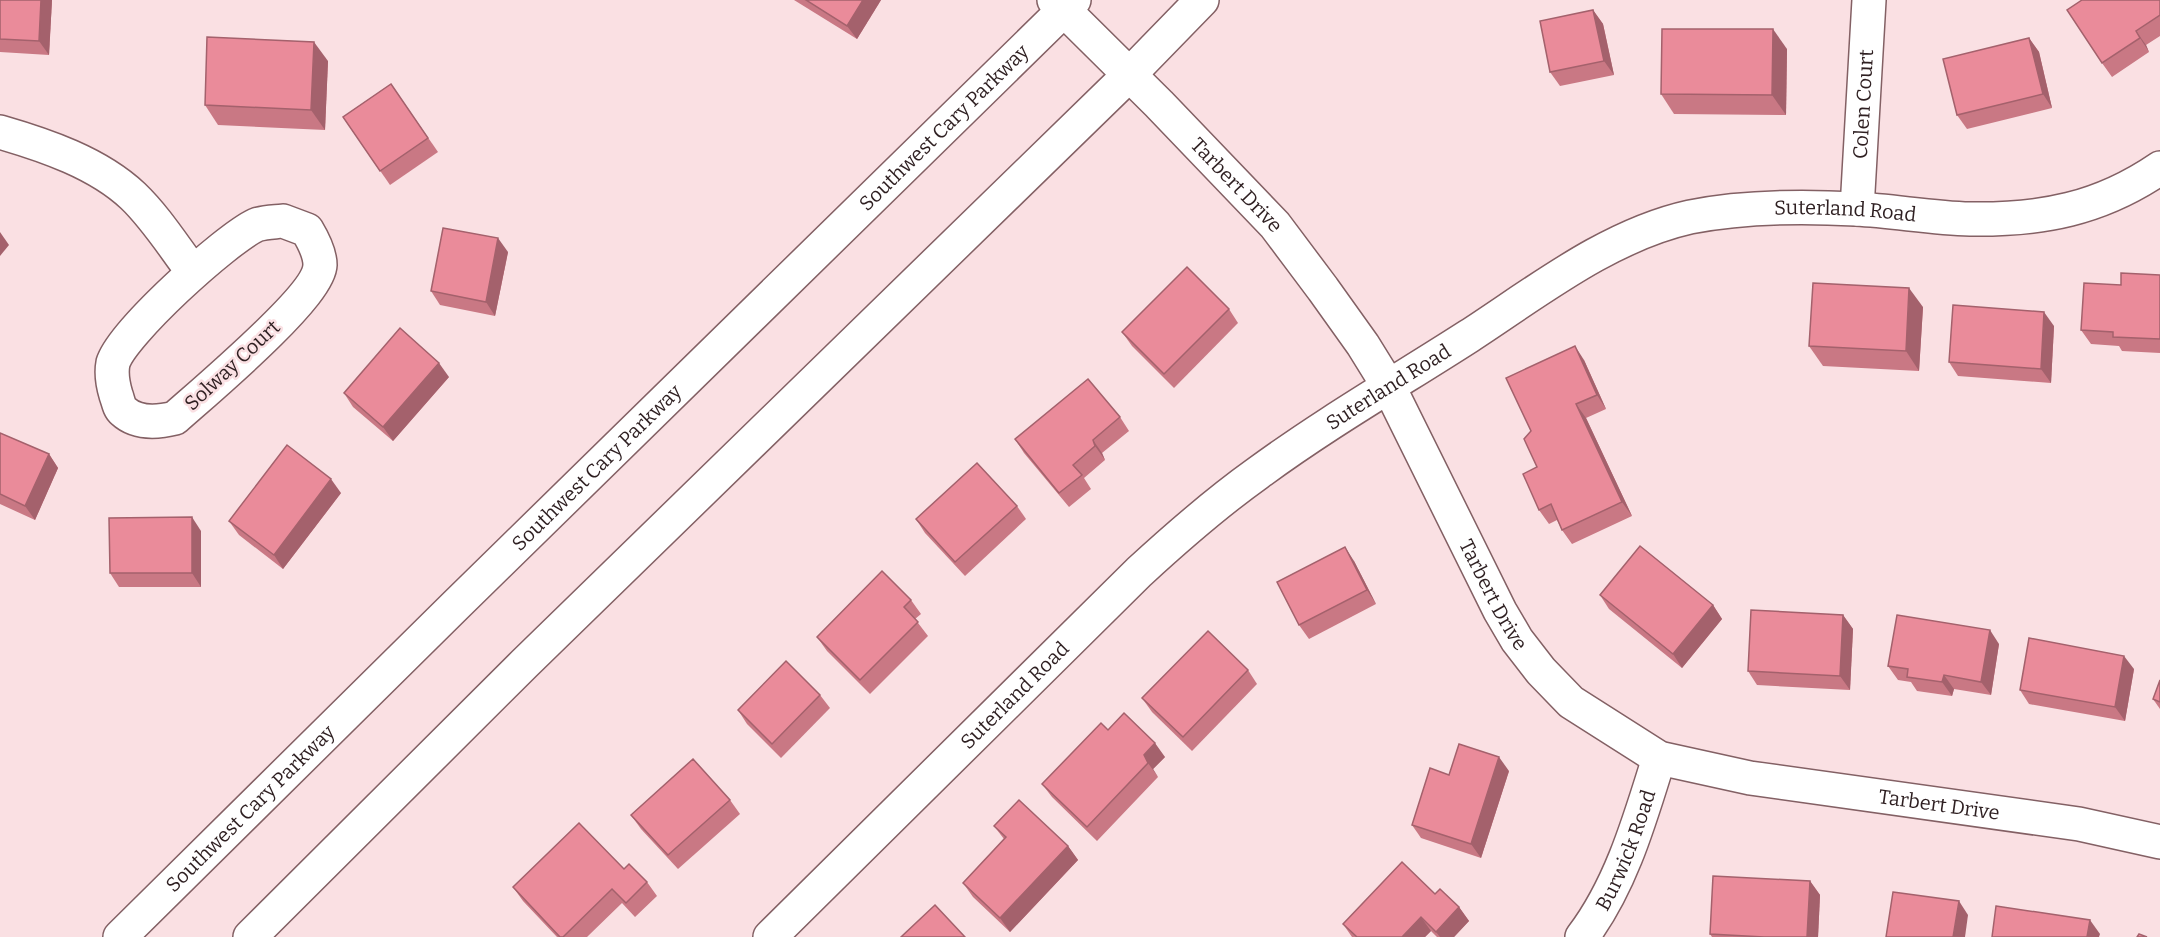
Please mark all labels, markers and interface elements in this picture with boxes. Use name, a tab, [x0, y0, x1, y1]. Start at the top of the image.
street label: Southwest Cary Parkway	[854, 39, 1034, 216]
street label: Colen Court	[1848, 49, 1878, 160]
street label: Tarbert Drive	[1186, 133, 1288, 237]
street label: Suterland Road	[1774, 195, 1918, 227]
street label: Solway Court	[179, 315, 285, 415]
street label: Suterland Road	[1321, 339, 1455, 435]
street label: Southwest Cary Parkway	[507, 379, 687, 556]
street label: Tarbert Drive	[1454, 535, 1532, 655]
street label: Suterland Road	[955, 636, 1074, 754]
street label: Southwest Cary Parkway	[161, 720, 340, 897]
street label: Tarbert Drive	[1877, 784, 2001, 825]
street label: Burwick Road	[1590, 786, 1660, 915]

